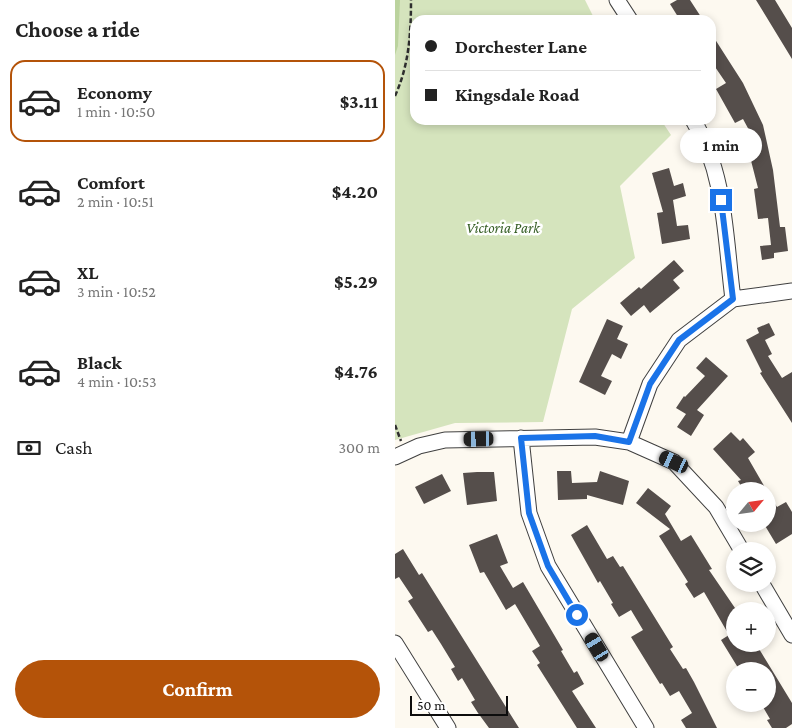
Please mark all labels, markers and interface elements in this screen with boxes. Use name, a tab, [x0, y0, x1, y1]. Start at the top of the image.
text: Choose a ride	[15, 17, 140, 42]
text: Dorchester Lane	[455, 36, 587, 57]
icon: car	[17, 79, 62, 124]
text: Economy	[77, 82, 152, 103]
text: Kingsdale Road	[455, 84, 579, 105]
text: $3.11	[340, 91, 378, 112]
text: 1 min · 10:50	[77, 103, 155, 120]
callout: 1 min	[680, 128, 762, 162]
text: 1 min	[703, 137, 739, 154]
icon: car	[17, 169, 62, 214]
text: Comfort	[77, 172, 145, 193]
text: $4.20	[332, 181, 378, 202]
route end	[710, 189, 732, 211]
text: 2 min · 10:51	[77, 193, 154, 210]
park label: Victoria Park	[466, 220, 541, 236]
icon: car	[17, 259, 62, 304]
text: XL	[77, 262, 99, 283]
text: $5.29	[334, 271, 378, 292]
text: 3 min · 10:52	[77, 283, 156, 300]
icon: car	[17, 349, 62, 394]
text: Black	[77, 352, 122, 373]
text: $4.76	[334, 361, 378, 382]
text: 4 min · 10:53	[77, 373, 157, 390]
car	[463, 431, 494, 447]
icon: cash	[15, 434, 43, 462]
text: Cash	[55, 437, 93, 458]
text: 300 m	[338, 439, 380, 456]
car	[657, 449, 690, 475]
north arrow	[726, 482, 776, 532]
map controls	[726, 482, 776, 712]
button: layers	[726, 542, 776, 592]
button: +	[726, 602, 776, 652]
route start	[566, 604, 588, 626]
car	[582, 630, 611, 664]
button: Confirm	[15, 660, 380, 718]
button: −	[726, 662, 776, 712]
scale bar	[410, 693, 507, 716]
text: 50 m	[417, 697, 445, 713]

